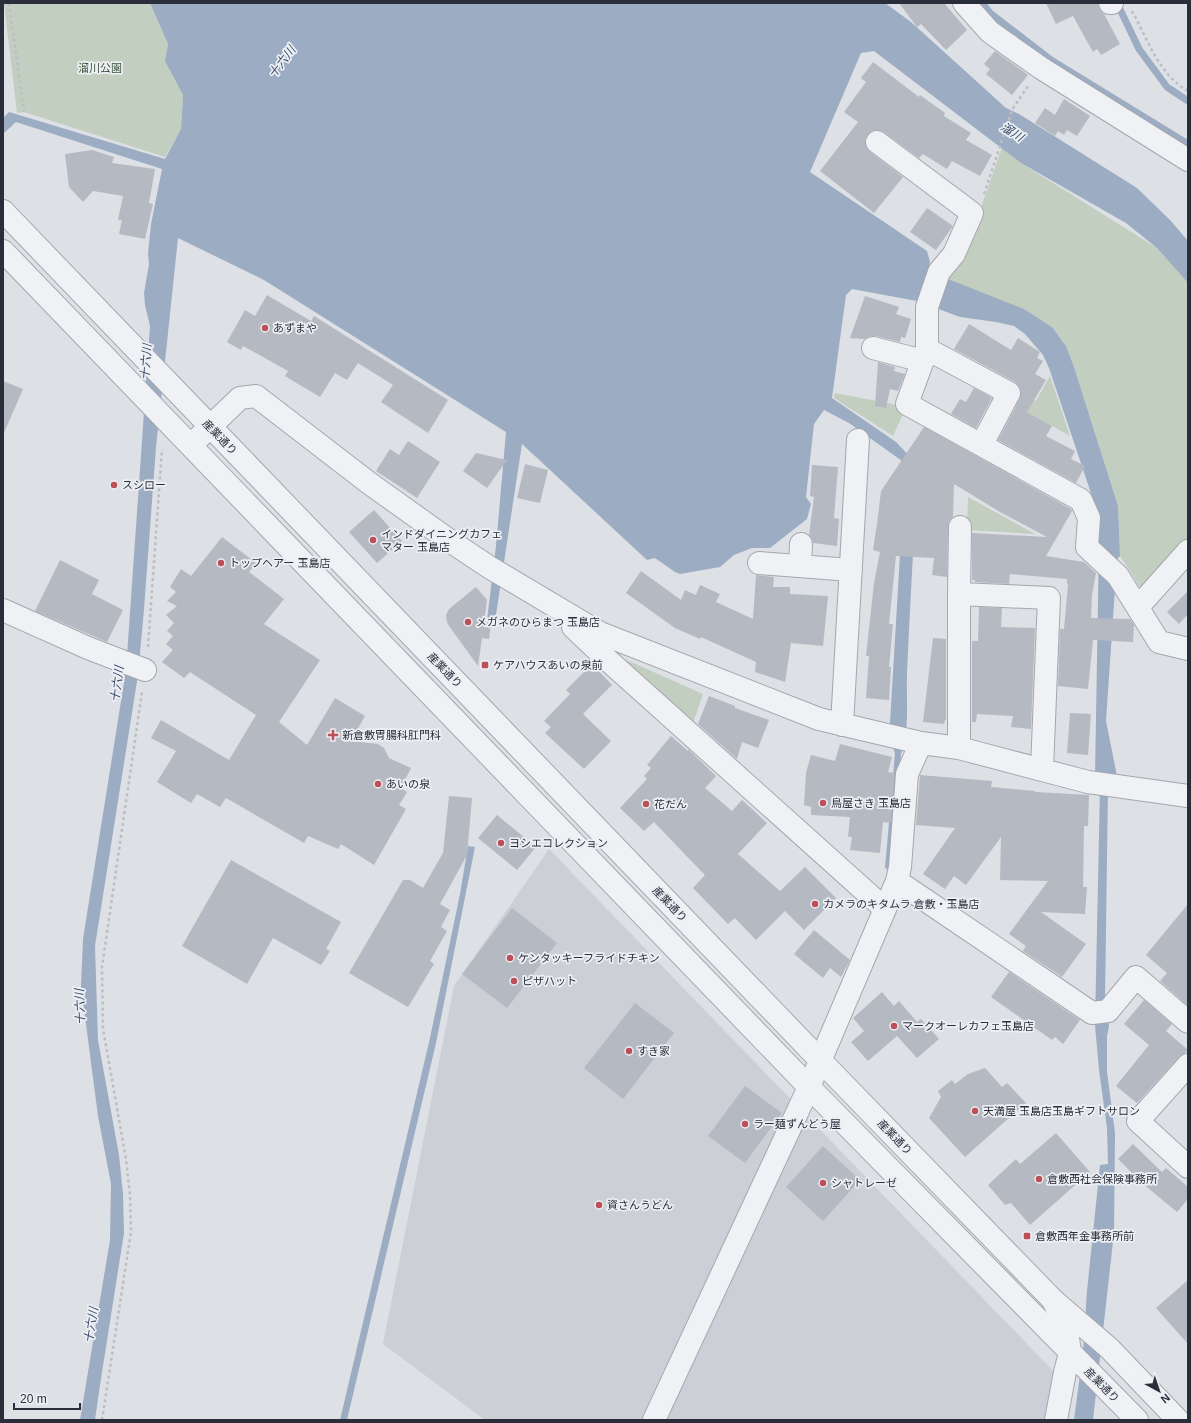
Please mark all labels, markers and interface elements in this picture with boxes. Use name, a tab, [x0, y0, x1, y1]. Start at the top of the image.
water label: 十六川	[266, 42, 300, 81]
park label: 溜川公園	[78, 62, 122, 74]
water label: 溜川	[998, 120, 1028, 145]
place label: あずまや	[273, 322, 317, 334]
marker: あずまや	[260, 323, 270, 333]
water label: 十六川	[137, 341, 155, 381]
street label: 産業通り	[200, 417, 240, 457]
place label: スシロー	[122, 479, 166, 491]
marker: スシロー	[109, 480, 119, 490]
place label: インドダイニングカフェ マター 玉島店	[381, 528, 502, 553]
marker: インドダイニングカフェ マター 玉島店	[368, 535, 378, 545]
place label: トップヘアー 玉島店	[229, 557, 330, 569]
marker: トップヘアー 玉島店	[216, 558, 226, 568]
place label: メガネのひらまつ 玉島店	[476, 616, 600, 628]
marker: メガネのひらまつ 玉島店	[463, 617, 473, 627]
street label: 産業通り	[425, 650, 465, 690]
place label: ケアハウスあいの泉前	[493, 659, 603, 671]
marker: ケアハウスあいの泉前	[480, 660, 490, 670]
water label: 十六川	[108, 663, 127, 703]
marker: 新倉敷胃腸科肛門科	[327, 729, 339, 741]
place label: 新倉敷胃腸科肛門科	[342, 729, 441, 741]
place label: あいの泉	[386, 778, 431, 790]
marker: あいの泉	[373, 779, 383, 789]
place label: 鳥屋さき 玉島店	[831, 797, 911, 809]
place label: 花だん	[654, 798, 687, 810]
marker: 鳥屋さき 玉島店	[818, 798, 828, 808]
marker: 花だん	[641, 799, 651, 809]
place label: ヨシエコレクション	[509, 837, 608, 849]
marker: ヨシエコレクション	[496, 838, 506, 848]
street label: 産業通り	[650, 884, 690, 924]
place label: カメラのキタムラ 倉敷・玉島店	[823, 898, 980, 910]
marker: カメラのキタムラ 倉敷・玉島店	[810, 899, 820, 909]
place label: ケンタッキーフライドチキン	[518, 952, 660, 964]
marker: ケンタッキーフライドチキン	[505, 953, 515, 963]
place label: ピザハット	[522, 975, 577, 987]
marker: ピザハット	[509, 976, 519, 986]
water label: 十六川	[72, 987, 88, 1025]
place label: マークオーレカフェ玉島店	[902, 1020, 1034, 1032]
marker: マークオーレカフェ玉島店	[889, 1021, 899, 1031]
place label: すき家	[637, 1045, 670, 1057]
marker: すき家	[624, 1046, 634, 1056]
place label: 天満屋 玉島店玉島ギフトサロン	[983, 1105, 1140, 1117]
marker: 天満屋 玉島店玉島ギフトサロン	[970, 1106, 980, 1116]
street label: 産業通り	[875, 1117, 915, 1157]
place label: ラー麺ずんどう屋	[753, 1118, 841, 1130]
marker: ラー麺ずんどう屋	[740, 1119, 750, 1129]
place label: 倉敷西社会保険事務所	[1047, 1173, 1158, 1185]
marker: 倉敷西社会保険事務所	[1034, 1174, 1044, 1184]
place label: シャトレーゼ	[831, 1177, 897, 1189]
marker: シャトレーゼ	[818, 1178, 828, 1188]
place label: 資さんうどん	[607, 1199, 673, 1211]
marker: 資さんうどん	[594, 1200, 604, 1210]
place label: 倉敷西年金事務所前	[1035, 1230, 1134, 1242]
marker: 倉敷西年金事務所前	[1022, 1231, 1032, 1241]
water label: 十六川	[81, 1304, 101, 1344]
street label: 産業通り	[1082, 1365, 1122, 1405]
north arrow	[1139, 1371, 1179, 1411]
scale bar	[14, 1385, 80, 1411]
text: 20 m	[20, 1392, 47, 1406]
text: N	[1158, 1392, 1172, 1406]

